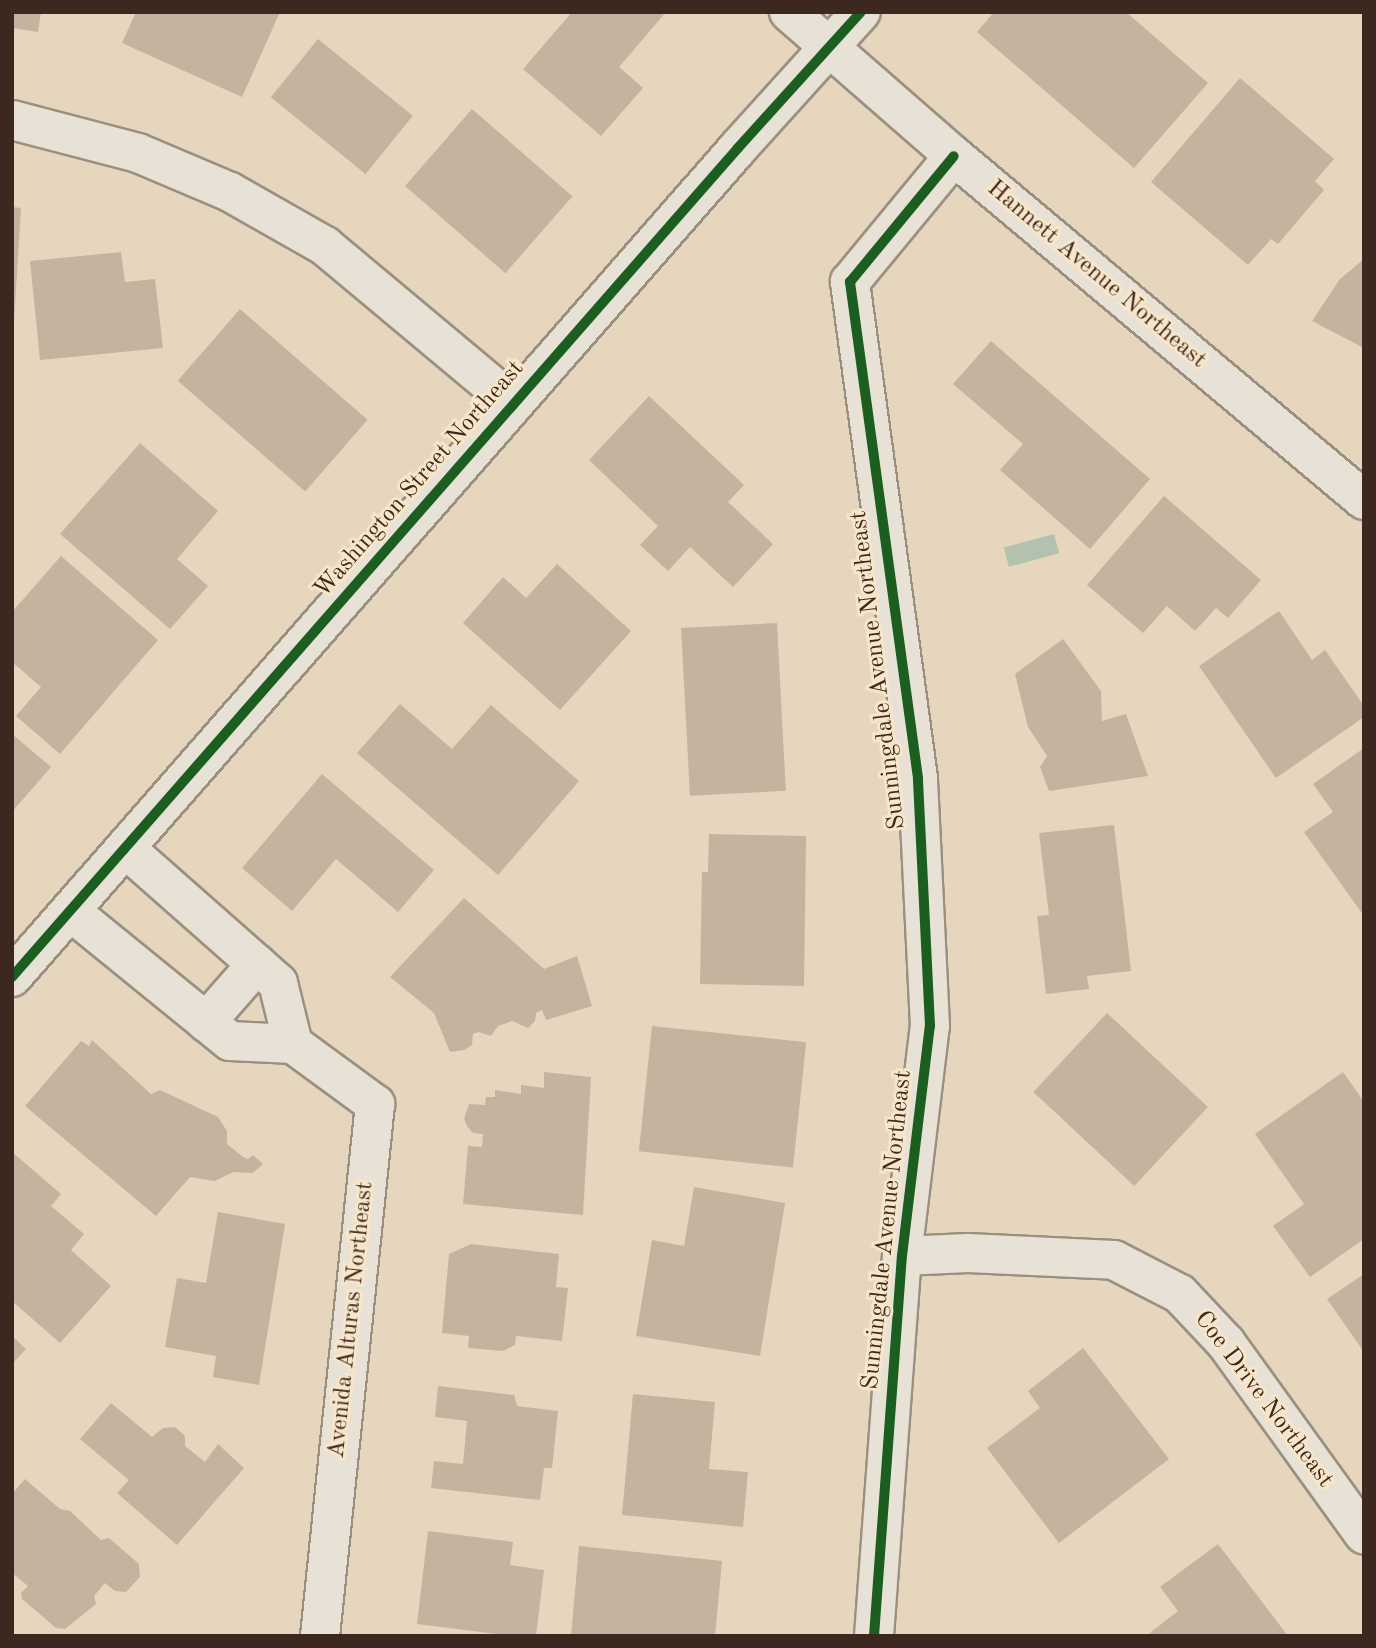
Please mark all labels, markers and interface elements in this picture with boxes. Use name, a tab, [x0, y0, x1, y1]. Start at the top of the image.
street label: Hannett Avenue Northeast	[980, 175, 1212, 375]
street label: Washington Street Northeast	[309, 355, 531, 605]
street label: Sunningdale Avenue Northeast	[845, 509, 913, 831]
street label: Sunningdale Avenue Northeast	[857, 1069, 919, 1391]
street label: Avenida Alturas Northeast	[323, 1180, 381, 1460]
street label: Coe Drive Northeast	[1187, 1306, 1339, 1494]

